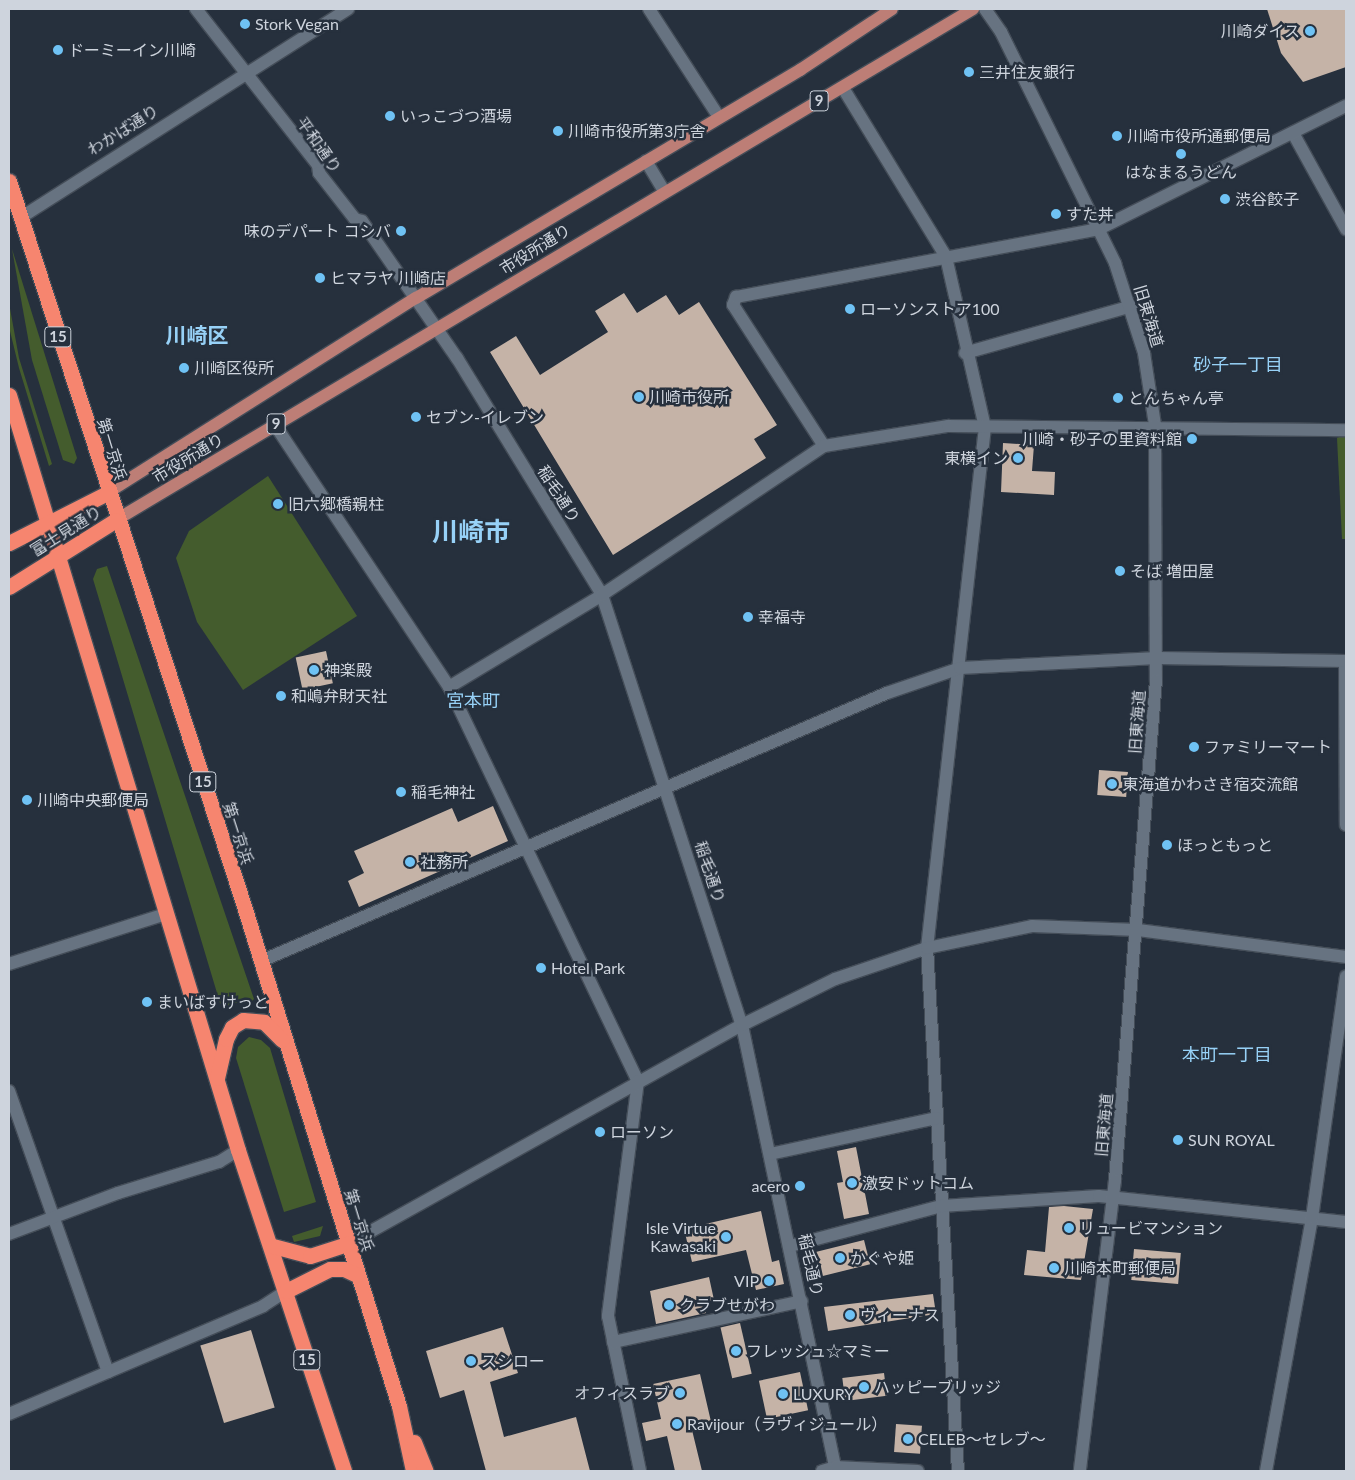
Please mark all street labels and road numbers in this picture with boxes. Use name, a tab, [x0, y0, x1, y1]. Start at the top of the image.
road number: 9	[809, 88, 829, 114]
street label: わかば通り	[84, 101, 162, 159]
street label: 平和通り	[293, 113, 345, 177]
street label: 市役所通り	[496, 220, 574, 278]
street label: 旧東海道	[1130, 283, 1168, 349]
road number: 15	[44, 324, 72, 350]
road number: 9	[266, 412, 286, 436]
street label: 第一京浜	[93, 416, 131, 482]
street label: 市役所通り	[149, 429, 227, 487]
street label: 稲毛通り	[534, 462, 584, 526]
street label: 富士見通り	[27, 502, 105, 560]
street label: 旧東海道	[1125, 689, 1149, 755]
road number: 15	[189, 770, 217, 794]
street label: 第一京浜	[219, 800, 257, 866]
street label: 稲毛通り	[691, 839, 729, 905]
street label: 旧東海道	[1092, 1092, 1116, 1158]
street label: 第一京浜	[340, 1187, 378, 1253]
street label: 稲毛通り	[795, 1232, 827, 1298]
road number: 15	[293, 1348, 321, 1372]

